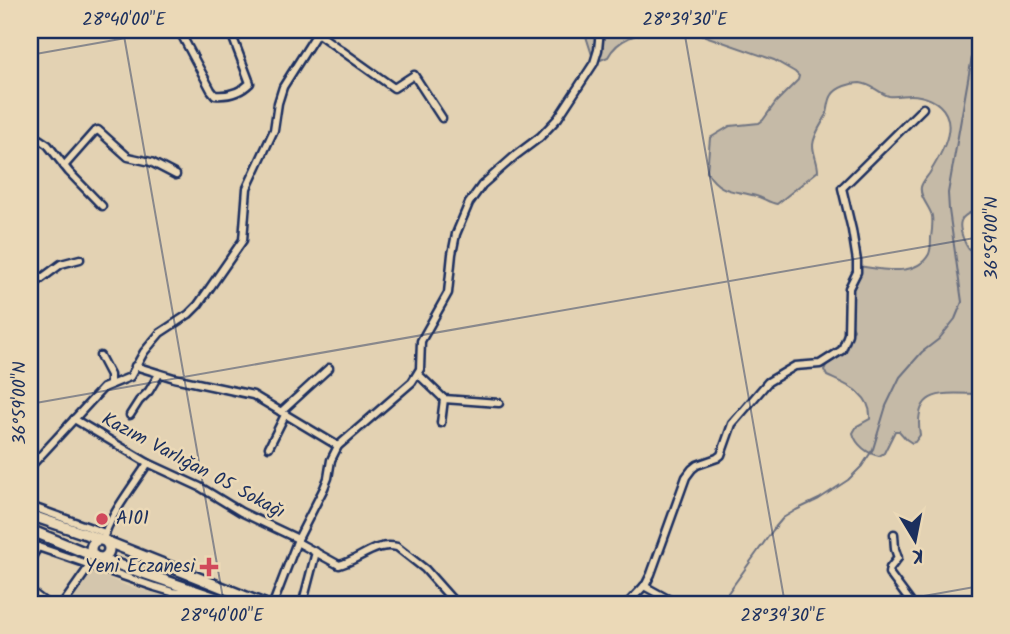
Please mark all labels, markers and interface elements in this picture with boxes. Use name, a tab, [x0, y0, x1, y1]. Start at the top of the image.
text: 28°40'00"E	[82, 6, 166, 35]
text: 28°39'30"E	[643, 6, 728, 35]
text: 36°59'00"N	[978, 196, 1007, 280]
text: 36°59'00"N	[6, 361, 35, 445]
street label: Kazım Varlığan 05 Sokağı	[96, 405, 290, 527]
place label: A101	[116, 504, 149, 534]
north arrow	[880, 504, 950, 574]
marker: A101	[94, 511, 110, 527]
text: K	[909, 539, 926, 571]
place label: Yeni Eczanesi	[85, 552, 196, 582]
marker: Yeni Eczanesi	[201, 559, 217, 575]
text: 28°40'00"E	[180, 602, 264, 631]
text: 28°39'30"E	[741, 602, 826, 631]

